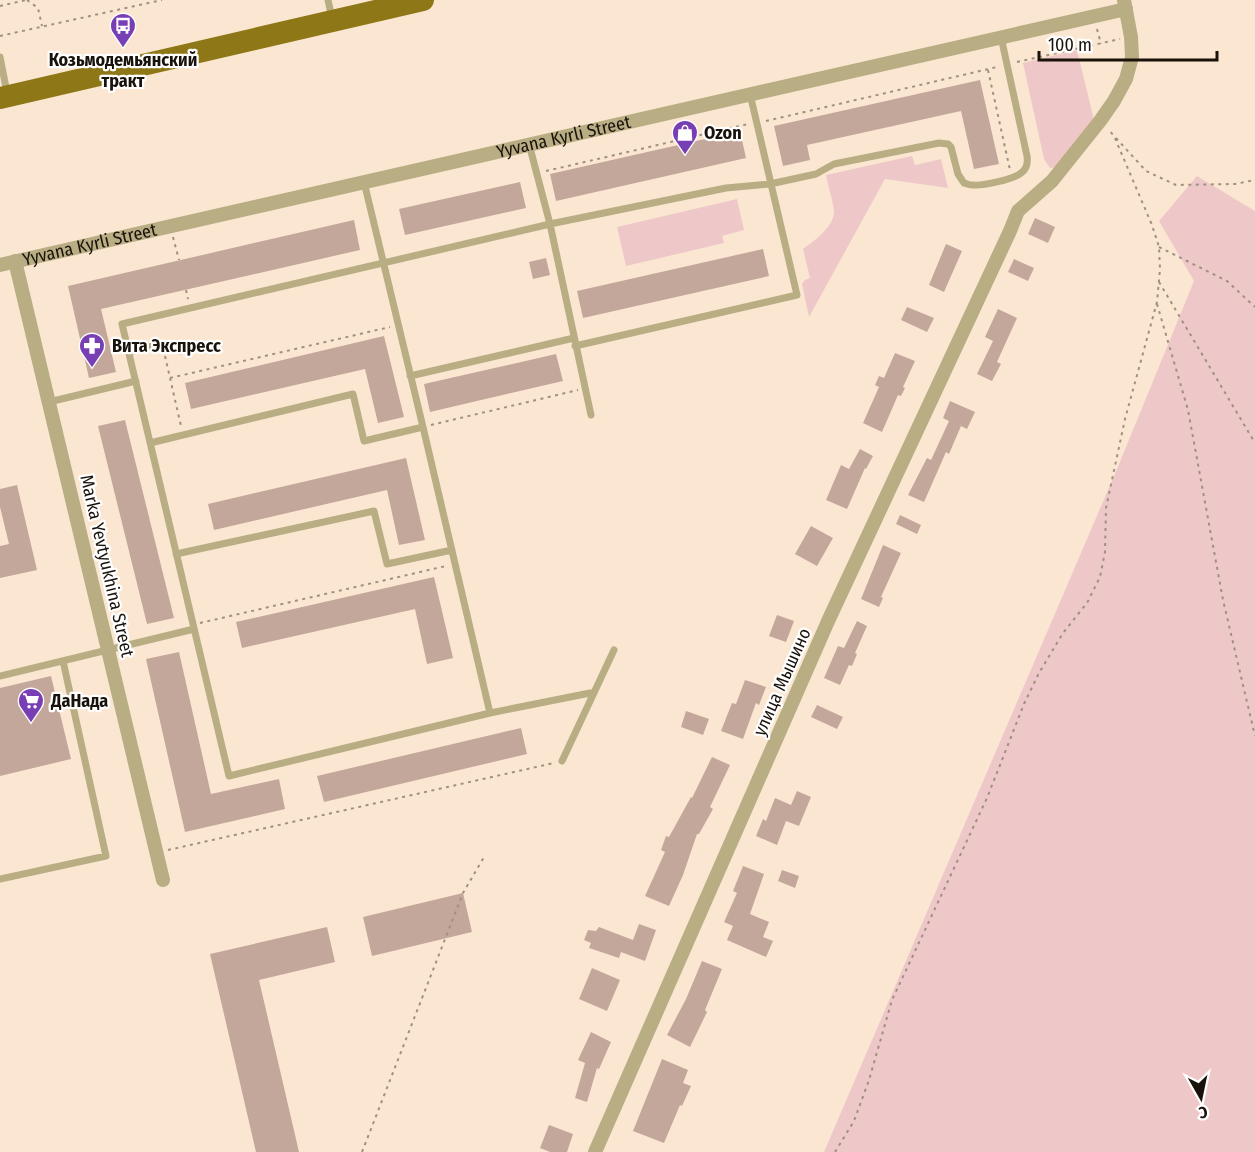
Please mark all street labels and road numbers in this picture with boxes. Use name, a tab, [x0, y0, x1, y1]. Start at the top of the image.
street label: Yyvana Kyrli Street	[494, 111, 633, 163]
street label: Yyvana Kyrli Street	[21, 219, 159, 271]
street label: Marka Yevtyukhina Street	[75, 473, 139, 659]
street label: улица Мышино	[748, 625, 816, 739]

